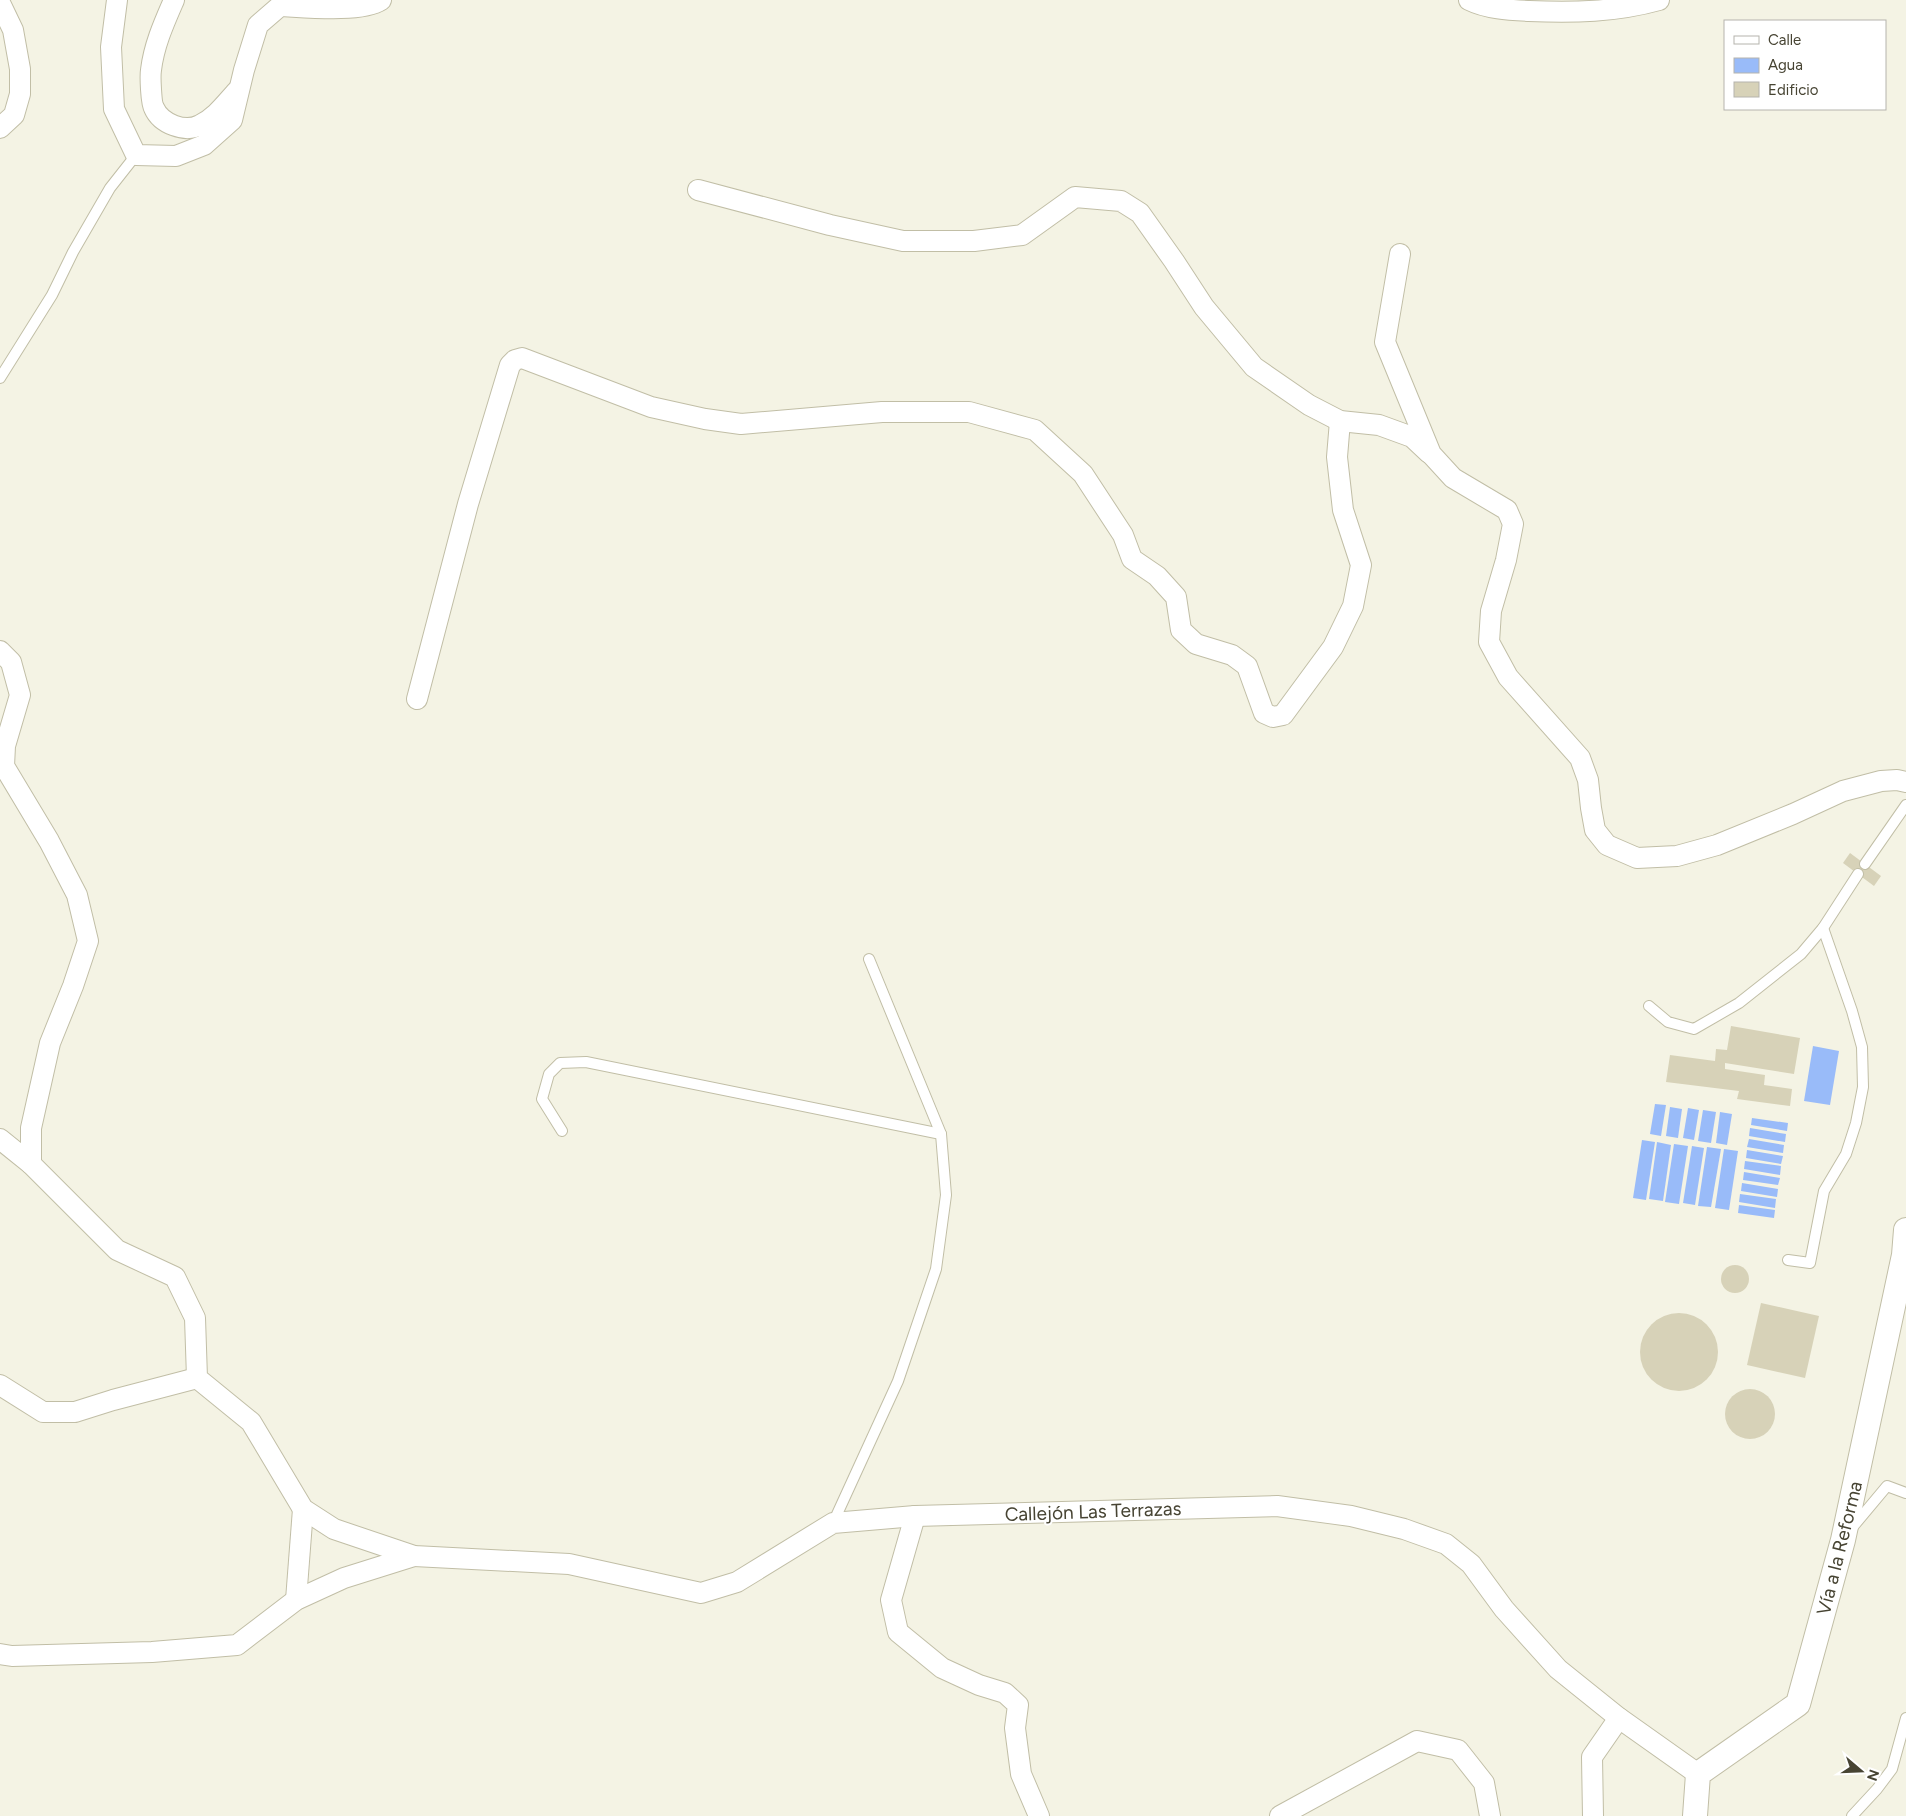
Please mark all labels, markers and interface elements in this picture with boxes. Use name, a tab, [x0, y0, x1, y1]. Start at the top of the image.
legend	[1724, 20, 1886, 110]
text: Calle	[1768, 31, 1801, 49]
text: Agua	[1768, 56, 1803, 74]
text: Edificio	[1768, 81, 1819, 99]
street label: Vía a la Reforma	[1812, 1479, 1867, 1618]
street label: Callejón Las Terrazas	[1004, 1497, 1182, 1526]
north arrow	[1836, 1746, 1886, 1796]
text: N	[1863, 1767, 1883, 1783]

